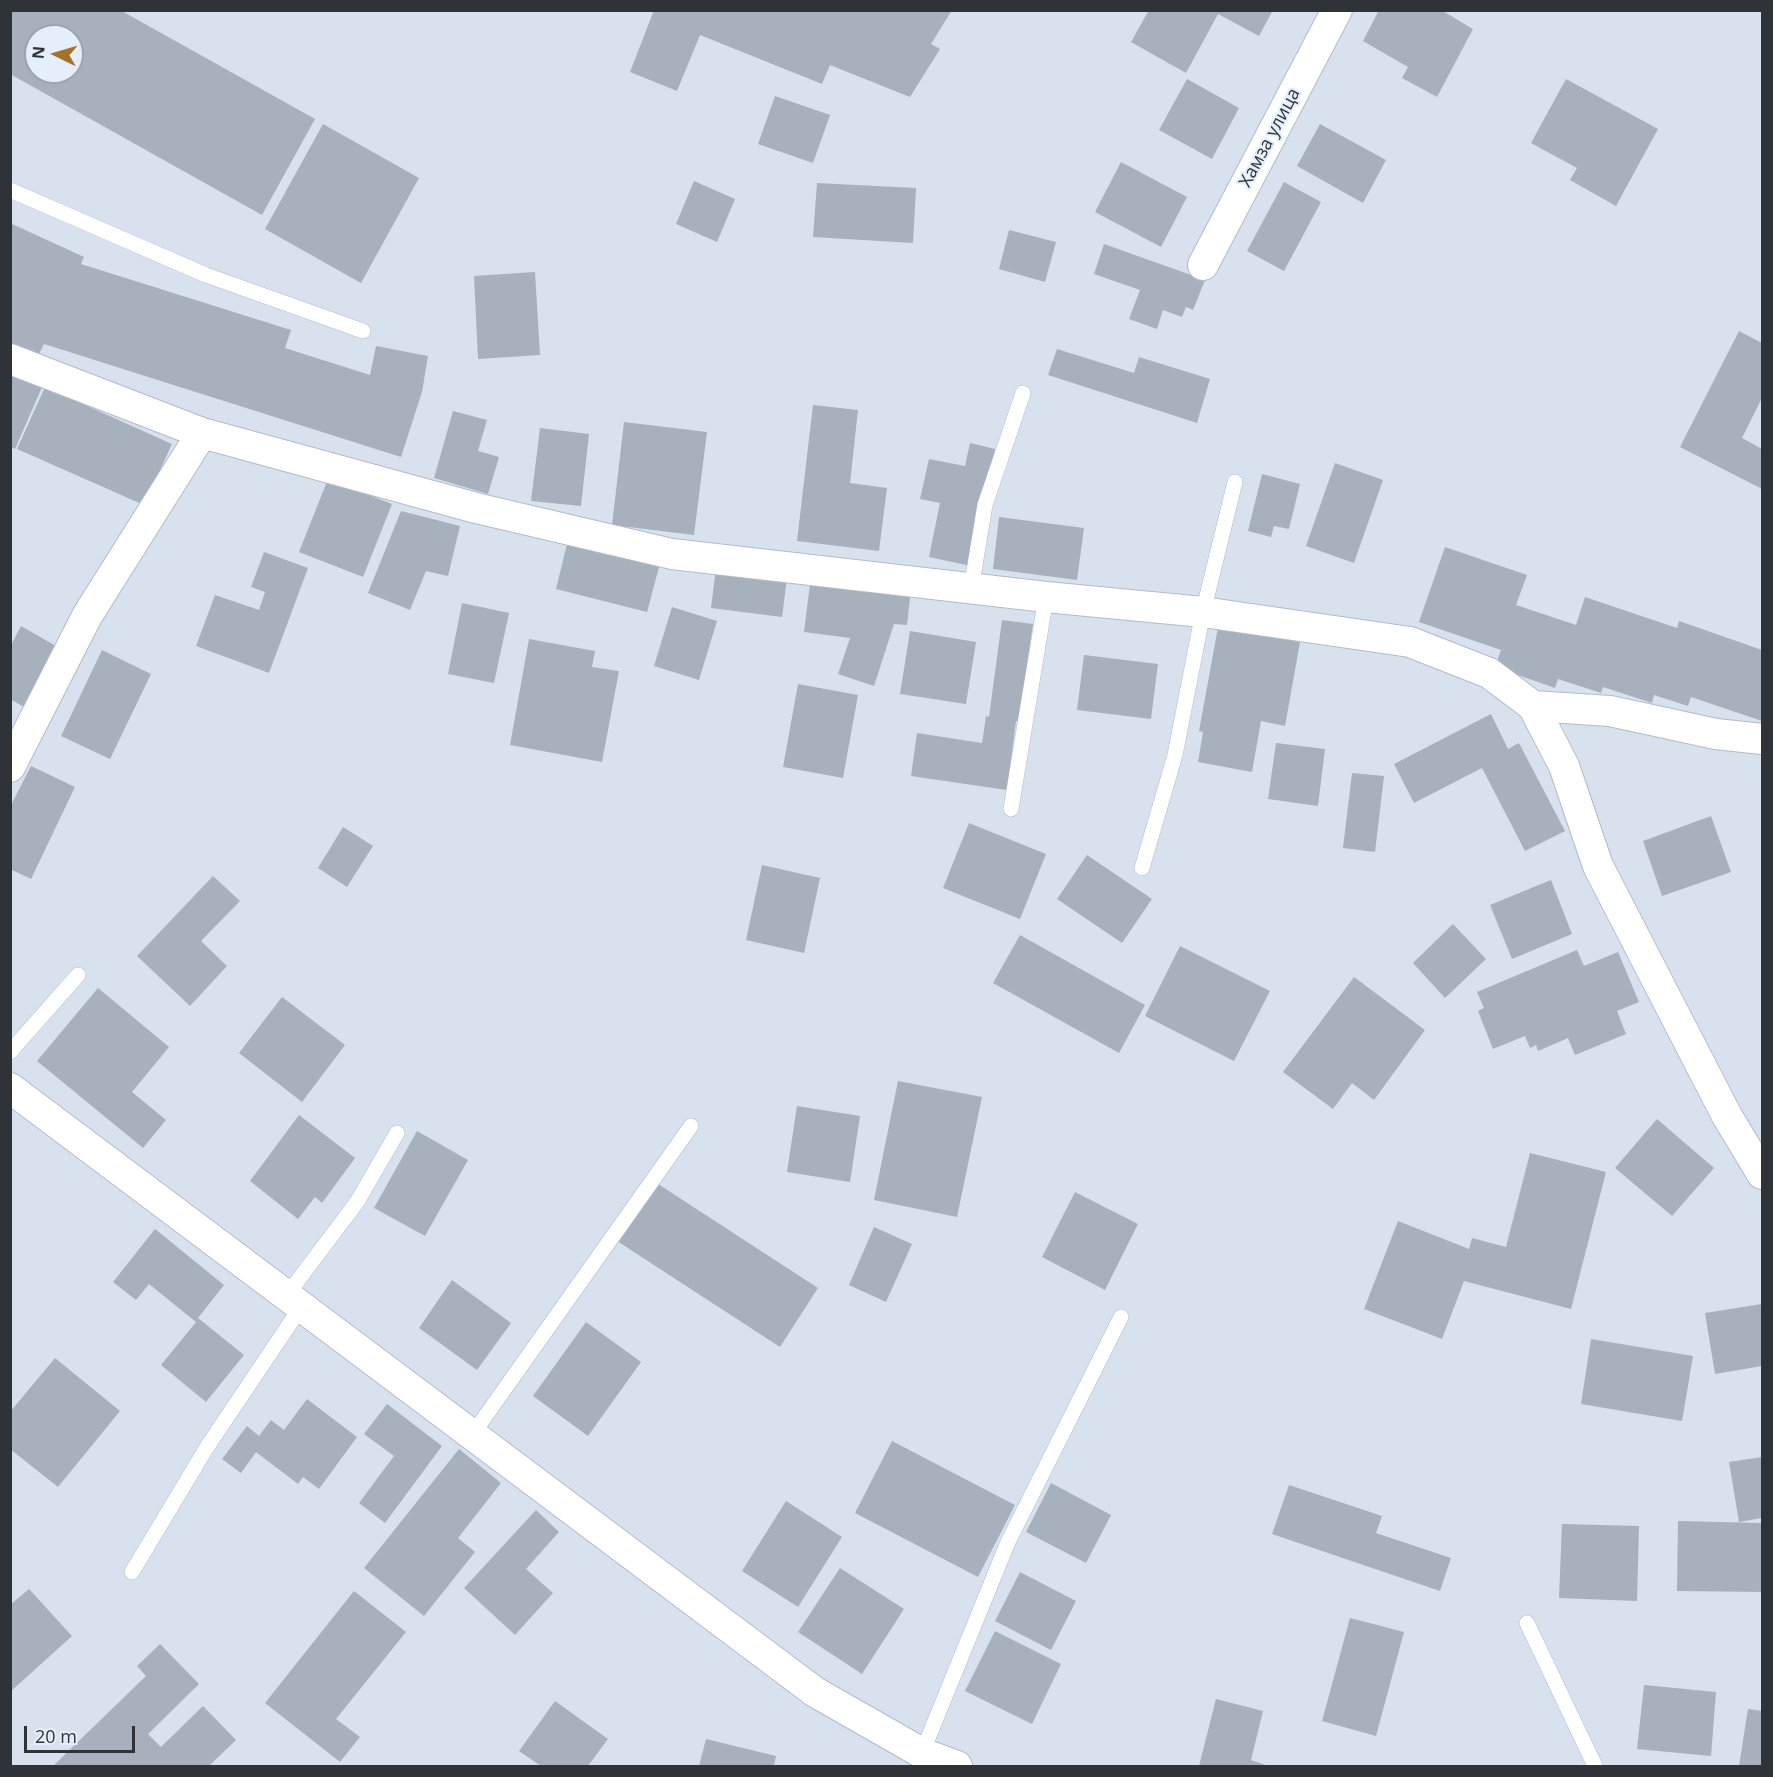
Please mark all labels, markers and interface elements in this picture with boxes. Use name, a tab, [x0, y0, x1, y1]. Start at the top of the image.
north arrow	[24, 24, 84, 84]
text: N	[27, 45, 50, 60]
street label: Хамза улица	[1235, 85, 1305, 191]
scale bar	[27, 1714, 138, 1752]
text: 20 m	[35, 1724, 77, 1748]

